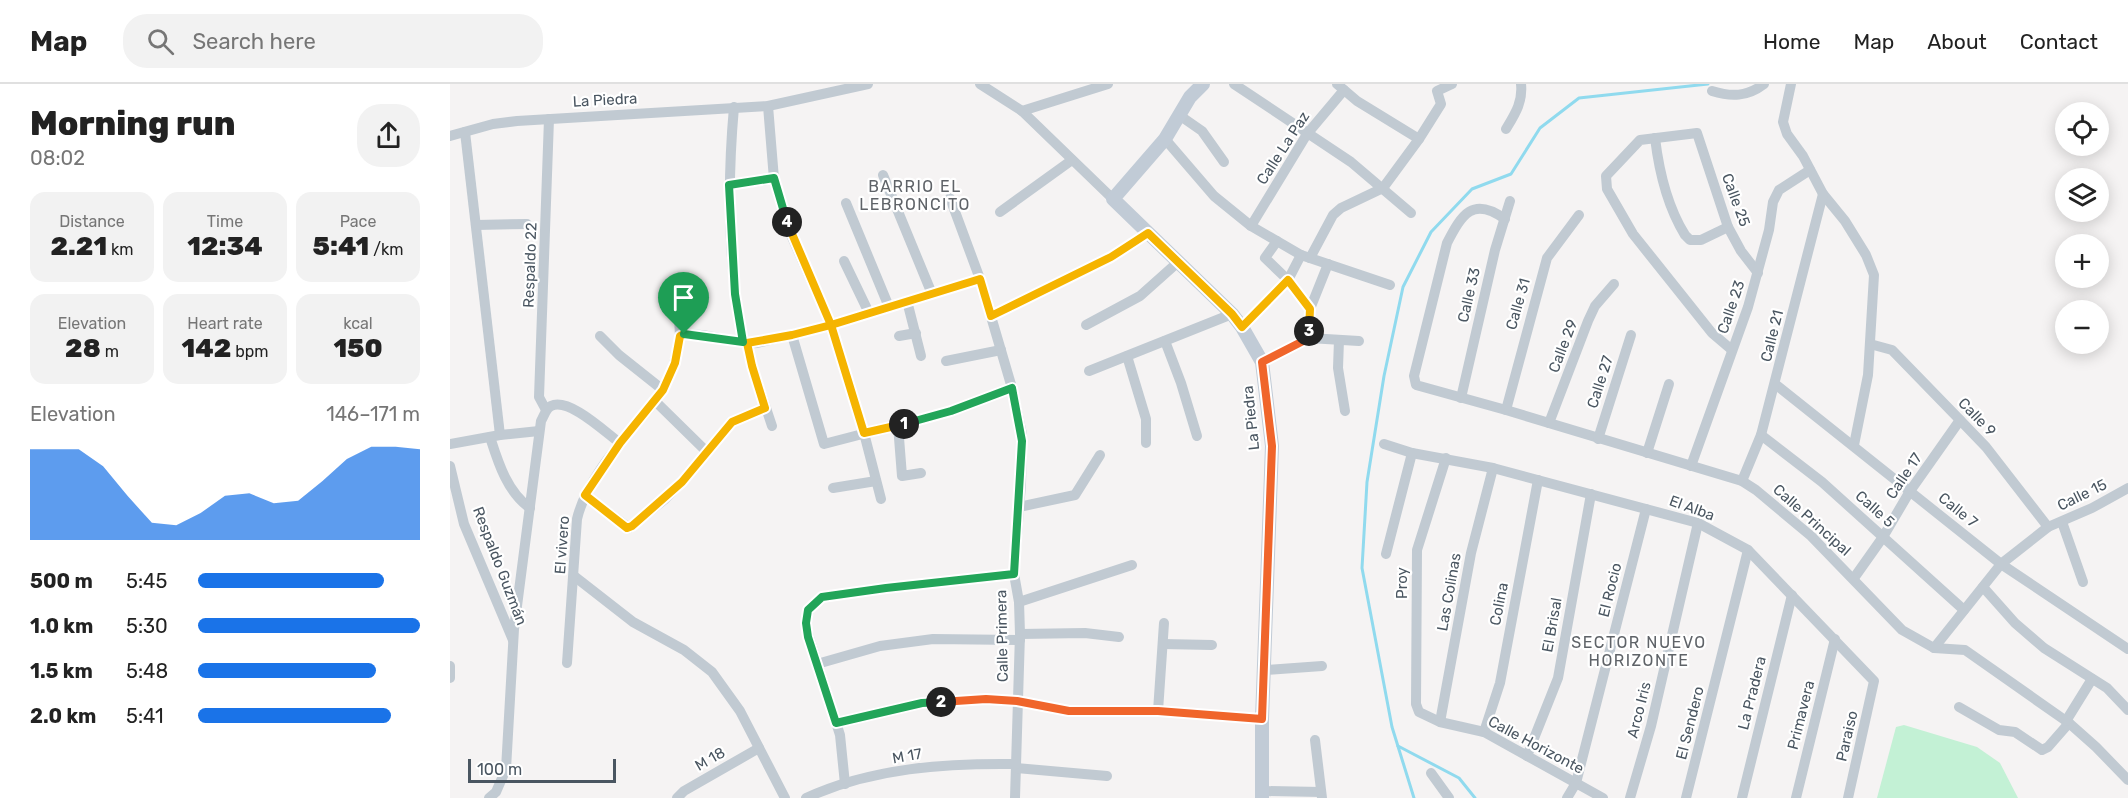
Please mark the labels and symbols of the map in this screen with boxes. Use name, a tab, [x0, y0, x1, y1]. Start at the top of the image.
street label: La Piedra	[572, 89, 638, 111]
street label: Calle La Paz	[1253, 108, 1313, 188]
street label: Calle 25	[1718, 171, 1754, 229]
district label: BARRIO EL LEBRONCITO	[859, 177, 971, 214]
pin: 4	[772, 207, 802, 237]
street label: Respaldo 22	[520, 222, 540, 308]
street label: Calle 33	[1454, 266, 1484, 324]
pin	[658, 272, 709, 334]
street label: Calle 31	[1502, 276, 1534, 332]
street label: Calle 23	[1713, 278, 1749, 336]
street label: Calle 21	[1757, 308, 1787, 364]
pin: 3	[1294, 316, 1324, 346]
street label: Calle 29	[1545, 317, 1581, 375]
street label: Calle 27	[1583, 353, 1617, 411]
street label: La Piedra	[1239, 385, 1263, 451]
street label: Calle 9	[1954, 394, 2000, 440]
pin: 1	[889, 409, 919, 439]
street label: Calle 17	[1882, 449, 1926, 502]
street label: Calle 15	[2054, 475, 2110, 515]
street label: Calle Principal	[1769, 480, 1855, 560]
street label: Calle 5	[1852, 487, 1898, 531]
street label: Calle 7	[1935, 489, 1982, 531]
street label: El Alba	[1667, 492, 1717, 524]
street label: Respaldo Guzmán	[469, 504, 531, 628]
street label: El vivero	[551, 515, 573, 575]
street label: Las Colinas	[1433, 551, 1465, 632]
street label: El Rocio	[1595, 561, 1625, 619]
street label: Proy	[1393, 567, 1411, 599]
street label: Colina	[1486, 581, 1512, 627]
street label: Calle Primera	[992, 590, 1012, 682]
street label: El Brisal	[1538, 596, 1566, 654]
district label: SECTOR NUEVO HORIZONTE	[1571, 633, 1707, 670]
street label: La Pradera	[1734, 654, 1770, 732]
street label: Primavera	[1784, 679, 1818, 751]
street label: Arco Iris	[1623, 680, 1655, 740]
street label: El Sendero	[1672, 685, 1708, 761]
pin: 2	[926, 687, 956, 717]
street label: Paraiso	[1832, 709, 1862, 763]
street label: Calle Horizonte	[1485, 712, 1587, 778]
street label: M 18	[692, 743, 728, 775]
street label: M 17	[891, 745, 923, 767]
scale bar	[468, 756, 616, 784]

